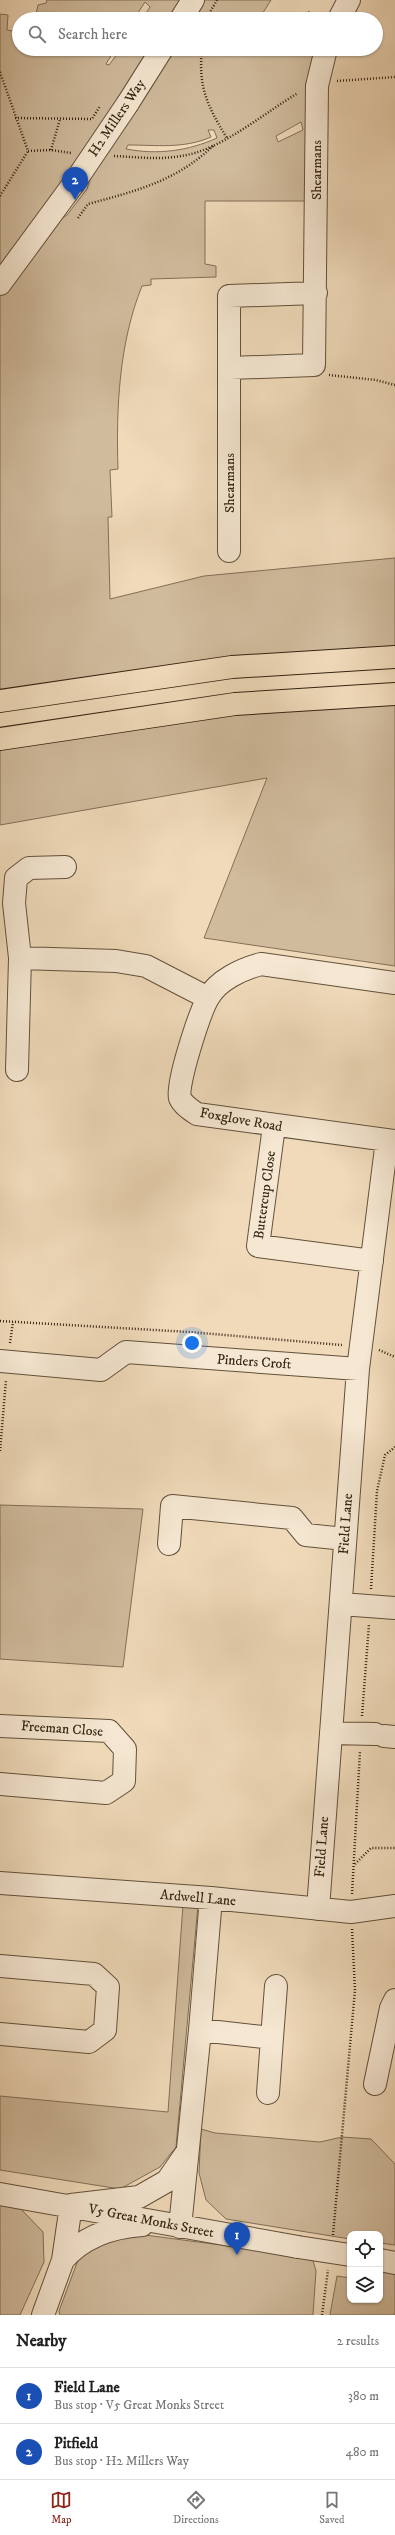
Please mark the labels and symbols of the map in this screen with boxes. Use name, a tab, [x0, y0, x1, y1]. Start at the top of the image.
street label: H2 Millers Way	[84, 76, 150, 160]
street label: Shearmans	[308, 140, 326, 200]
pin: 2	[62, 167, 88, 200]
street label: Shearmans	[221, 453, 239, 513]
street label: Foxglove Road	[198, 1104, 284, 1136]
street label: Buttercup Close	[250, 1149, 280, 1240]
your location	[182, 1333, 202, 1353]
street label: Pinders Croft	[216, 1350, 292, 1374]
street label: Field Lane	[335, 1493, 357, 1555]
street label: Freeman Close	[20, 1717, 104, 1741]
street label: Field Lane	[311, 1816, 333, 1878]
street label: Ardwell Lane	[159, 1886, 237, 1910]
street label: V5 Great Monks Street	[86, 2200, 216, 2242]
pin: 1	[224, 2222, 250, 2255]

